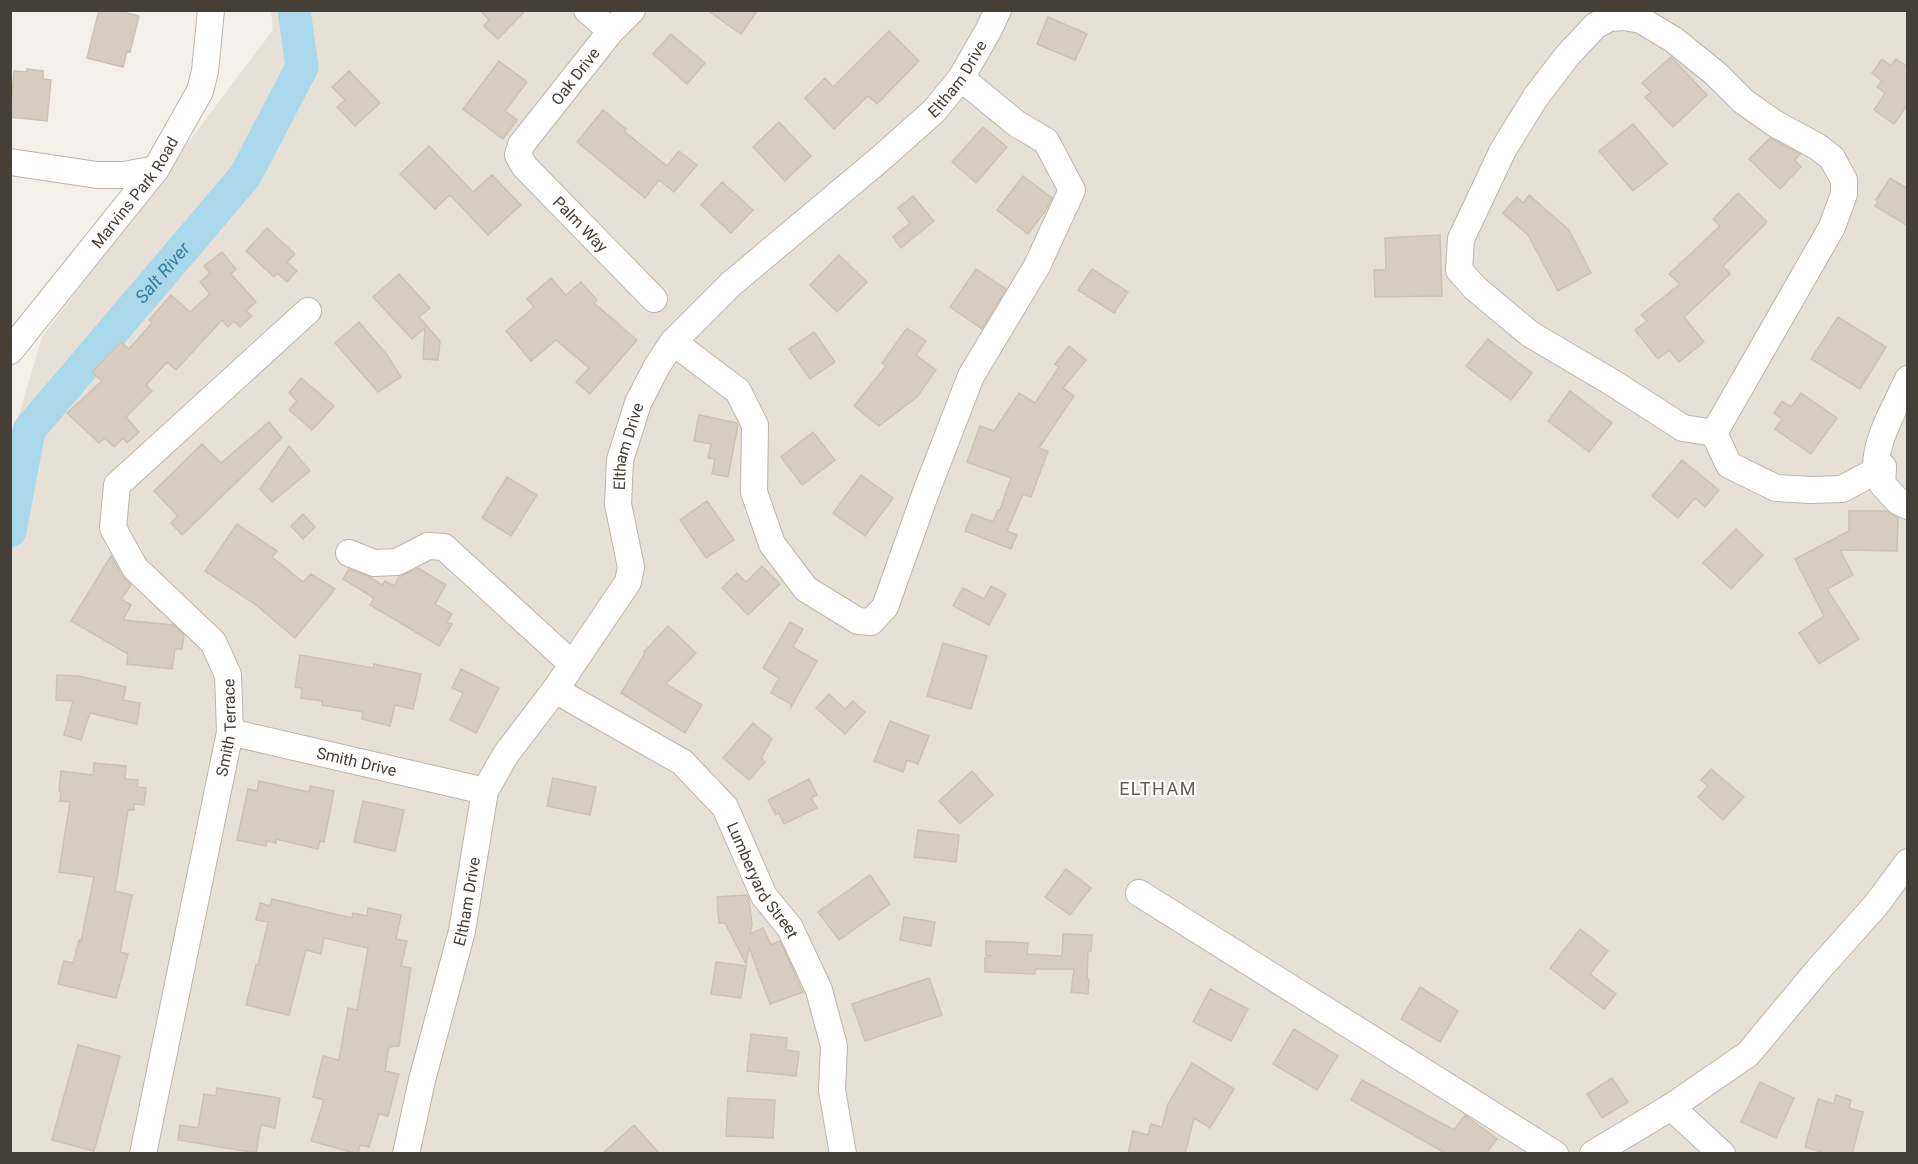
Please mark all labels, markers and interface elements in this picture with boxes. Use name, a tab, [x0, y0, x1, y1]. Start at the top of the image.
street label: Eltham Drive	[924, 37, 991, 122]
street label: Oak Drive	[547, 44, 604, 109]
street label: Marvins Park Road	[87, 134, 182, 252]
street label: Palm Way	[549, 192, 612, 257]
water label: Salt River	[131, 237, 195, 307]
street label: Eltham Drive	[610, 400, 648, 490]
street label: Smith Terrace	[212, 678, 240, 778]
street label: Smith Drive	[315, 743, 398, 780]
district label: ELTHAM	[1119, 778, 1197, 799]
street label: Lumberyard Street	[723, 819, 802, 941]
street label: Eltham Drive	[449, 856, 484, 948]

